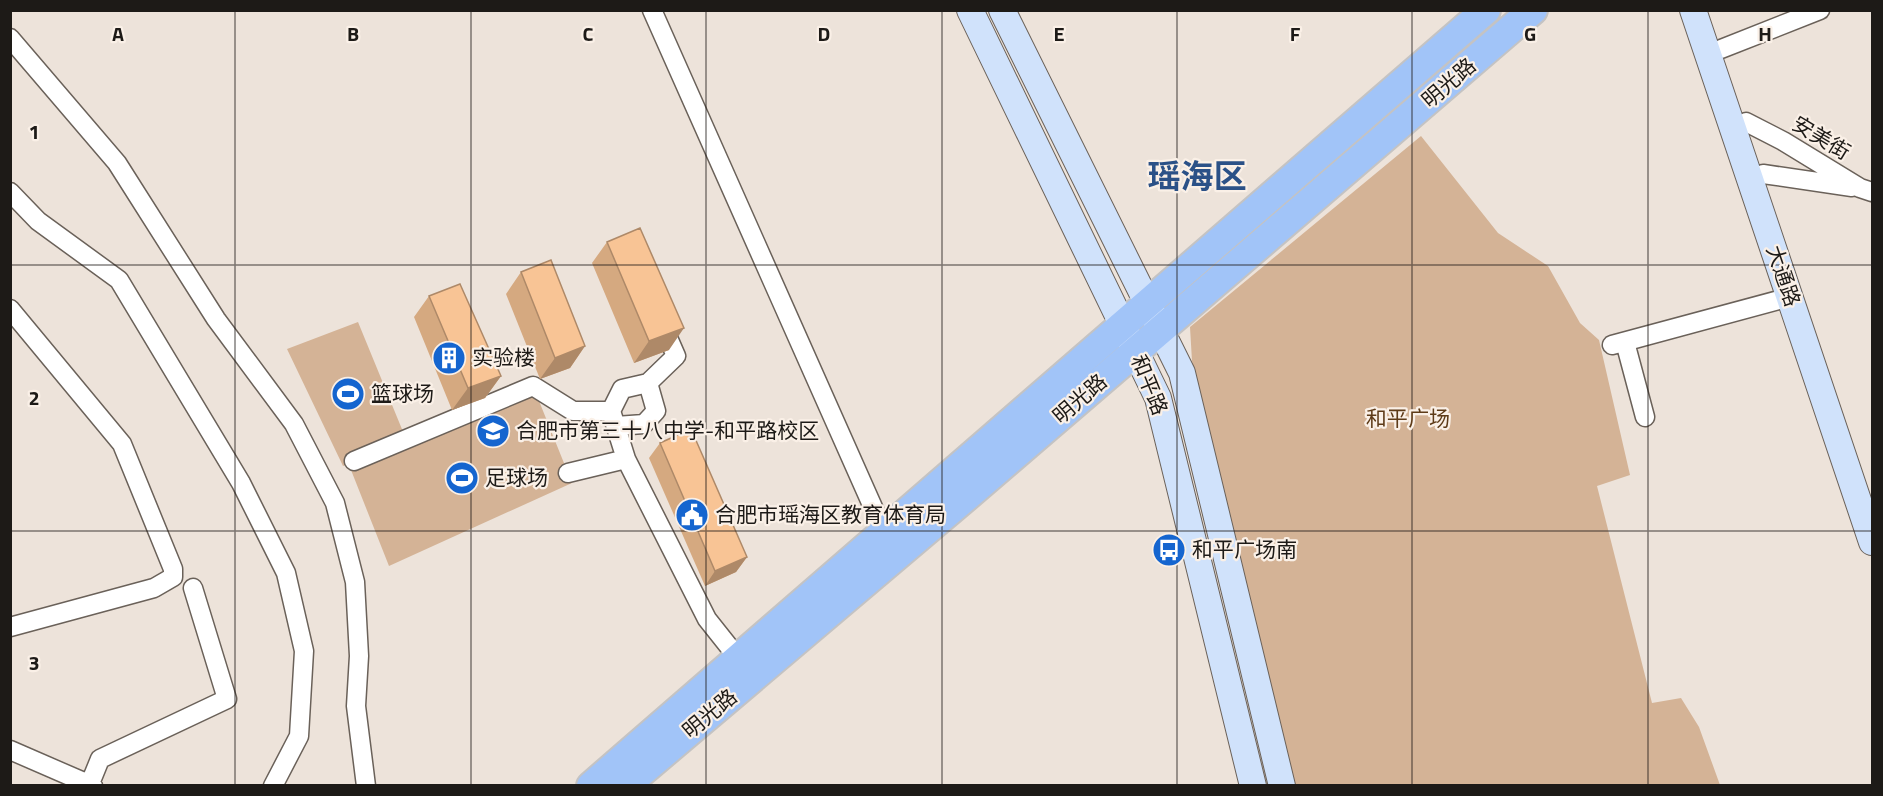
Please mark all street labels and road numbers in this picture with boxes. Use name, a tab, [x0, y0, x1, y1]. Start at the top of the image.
street label: 明光路	[1414, 50, 1483, 115]
street label: 安美街	[1786, 107, 1857, 167]
street label: 大通路	[1759, 241, 1809, 311]
street label: 和平路	[1123, 349, 1177, 420]
street label: 明光路	[1045, 366, 1114, 431]
street label: 明光路	[675, 681, 744, 746]

